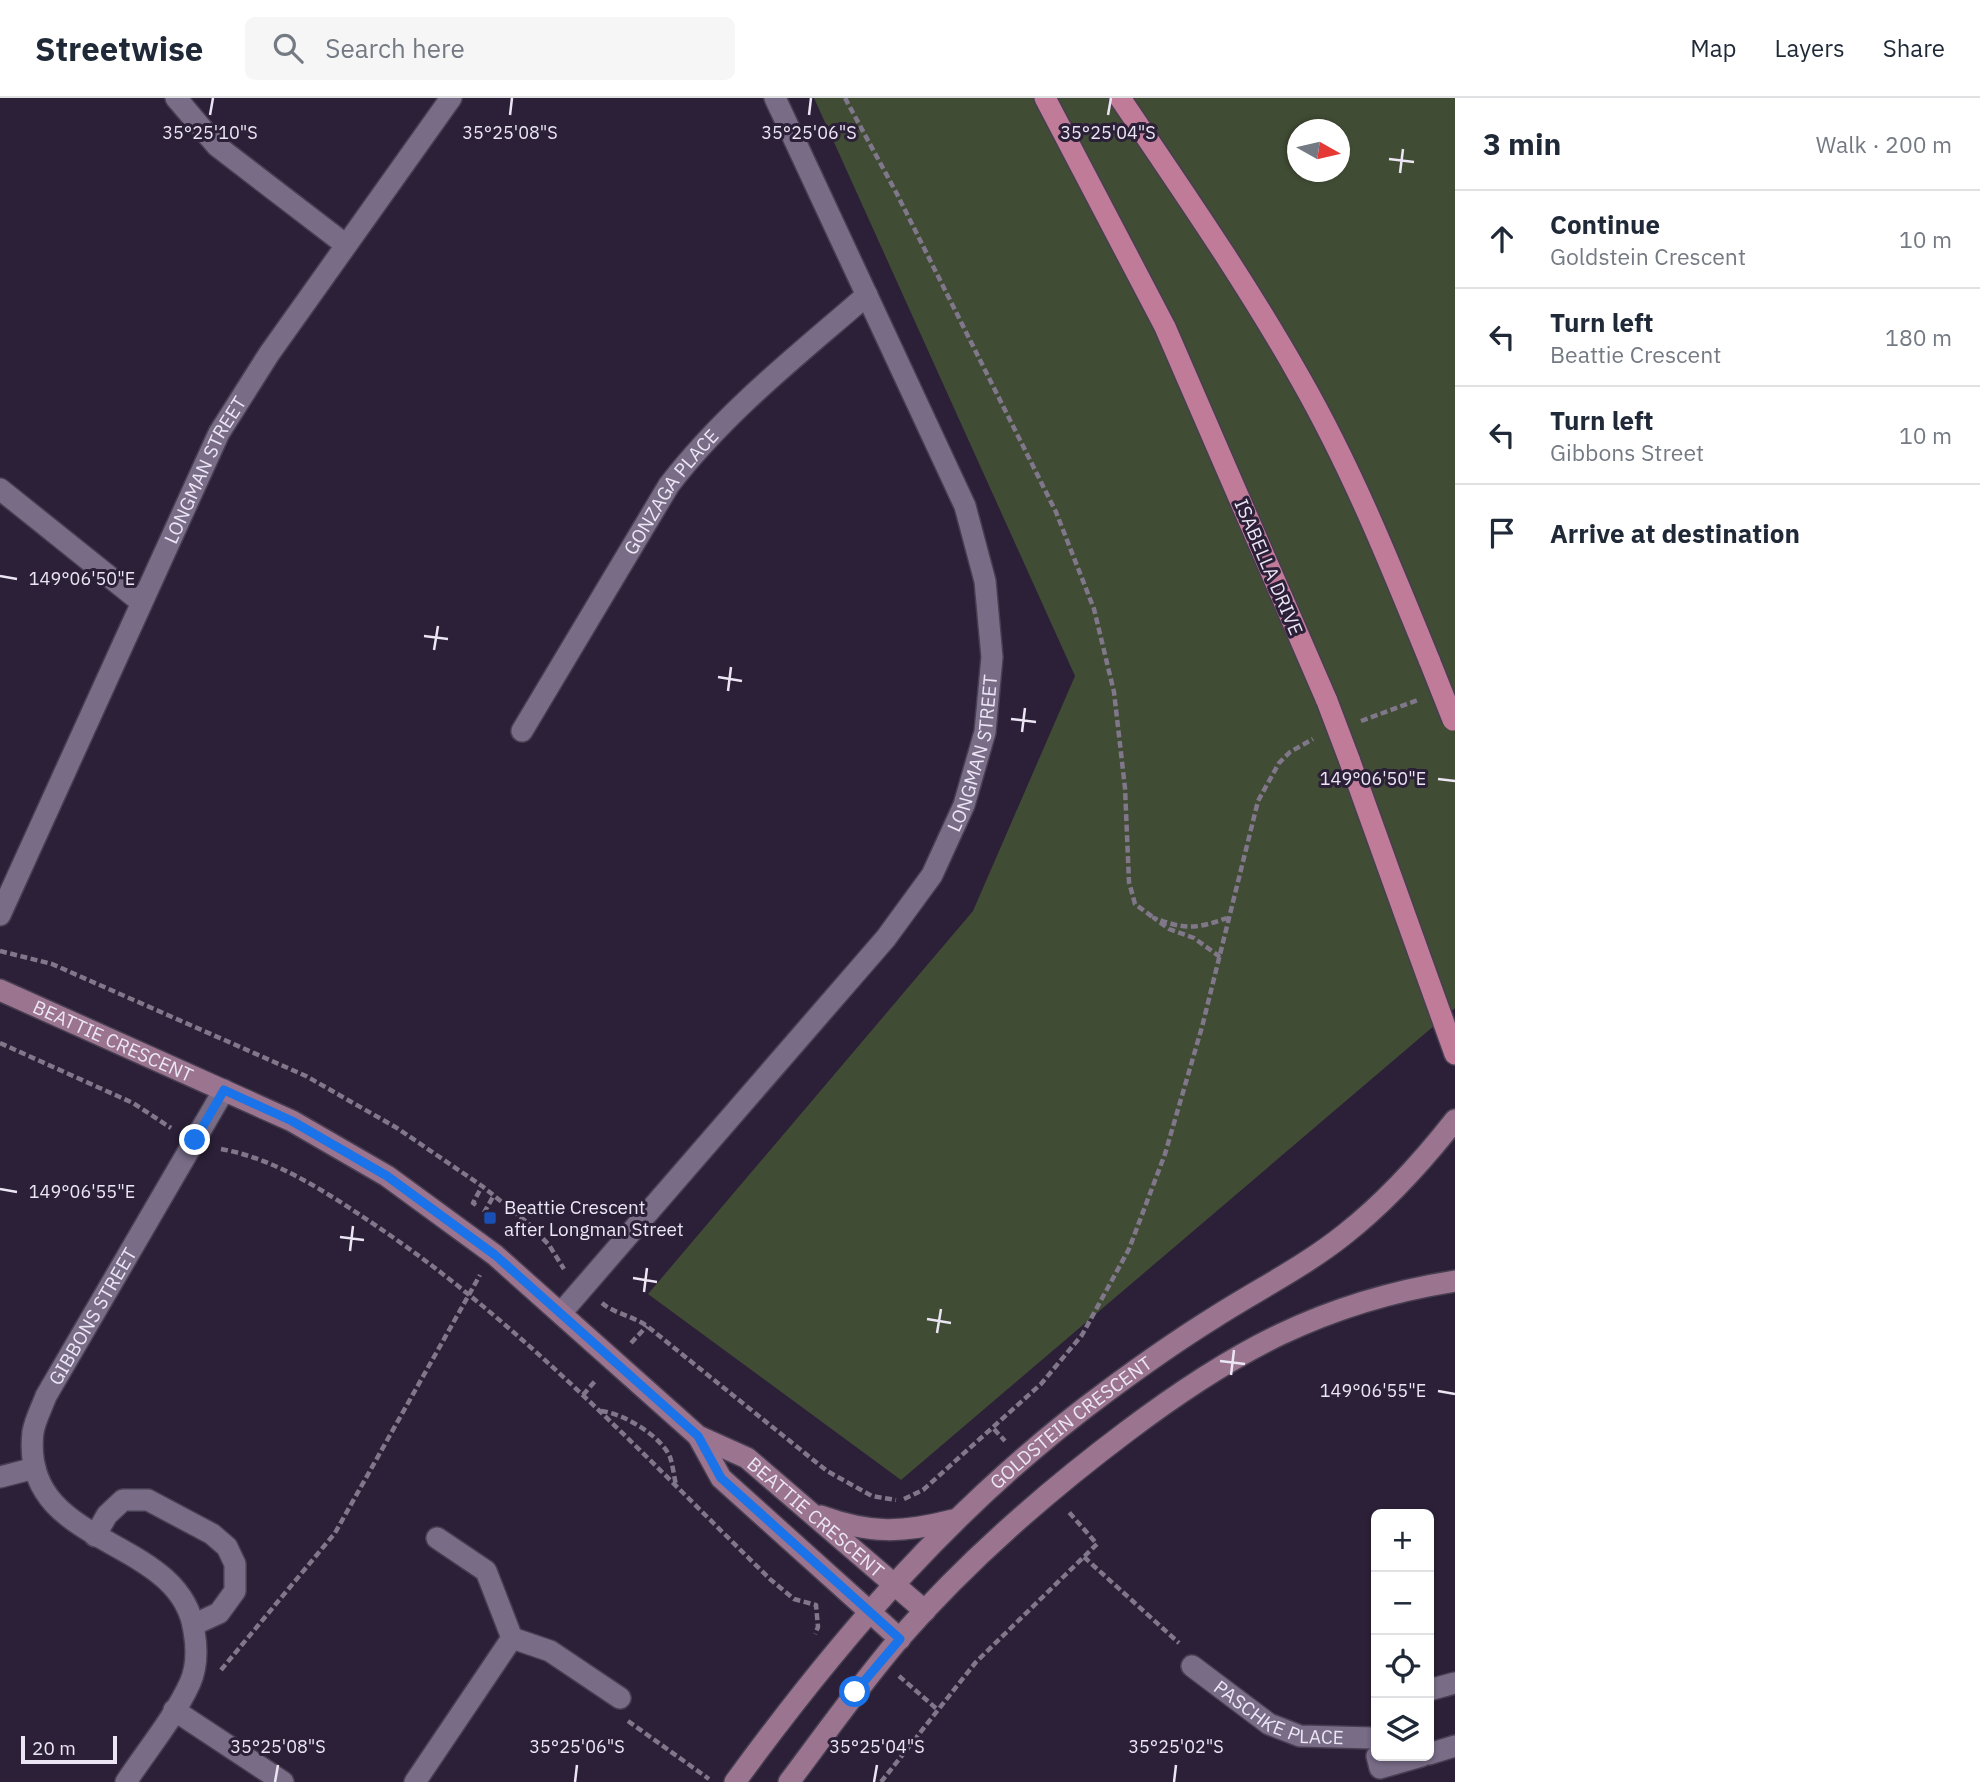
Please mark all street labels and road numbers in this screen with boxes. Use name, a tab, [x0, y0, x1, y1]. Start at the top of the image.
street label: LONGMAN STREET	[158, 392, 251, 547]
street label: GONZAGA PLACE	[618, 424, 723, 559]
street label: ISABELLA DRIVE	[1230, 495, 1308, 639]
street label: LONGMAN STREET	[941, 673, 1002, 835]
street label: BEATTIE CRESCENT	[29, 994, 197, 1087]
street label: GIBBONS STREET	[43, 1243, 142, 1389]
street label: GOLDSTEIN CRESCENT	[985, 1351, 1157, 1494]
street label: BEATTIE CRESCENT	[742, 1452, 889, 1583]
street label: PASCHKE PLACE	[1209, 1675, 1344, 1749]

